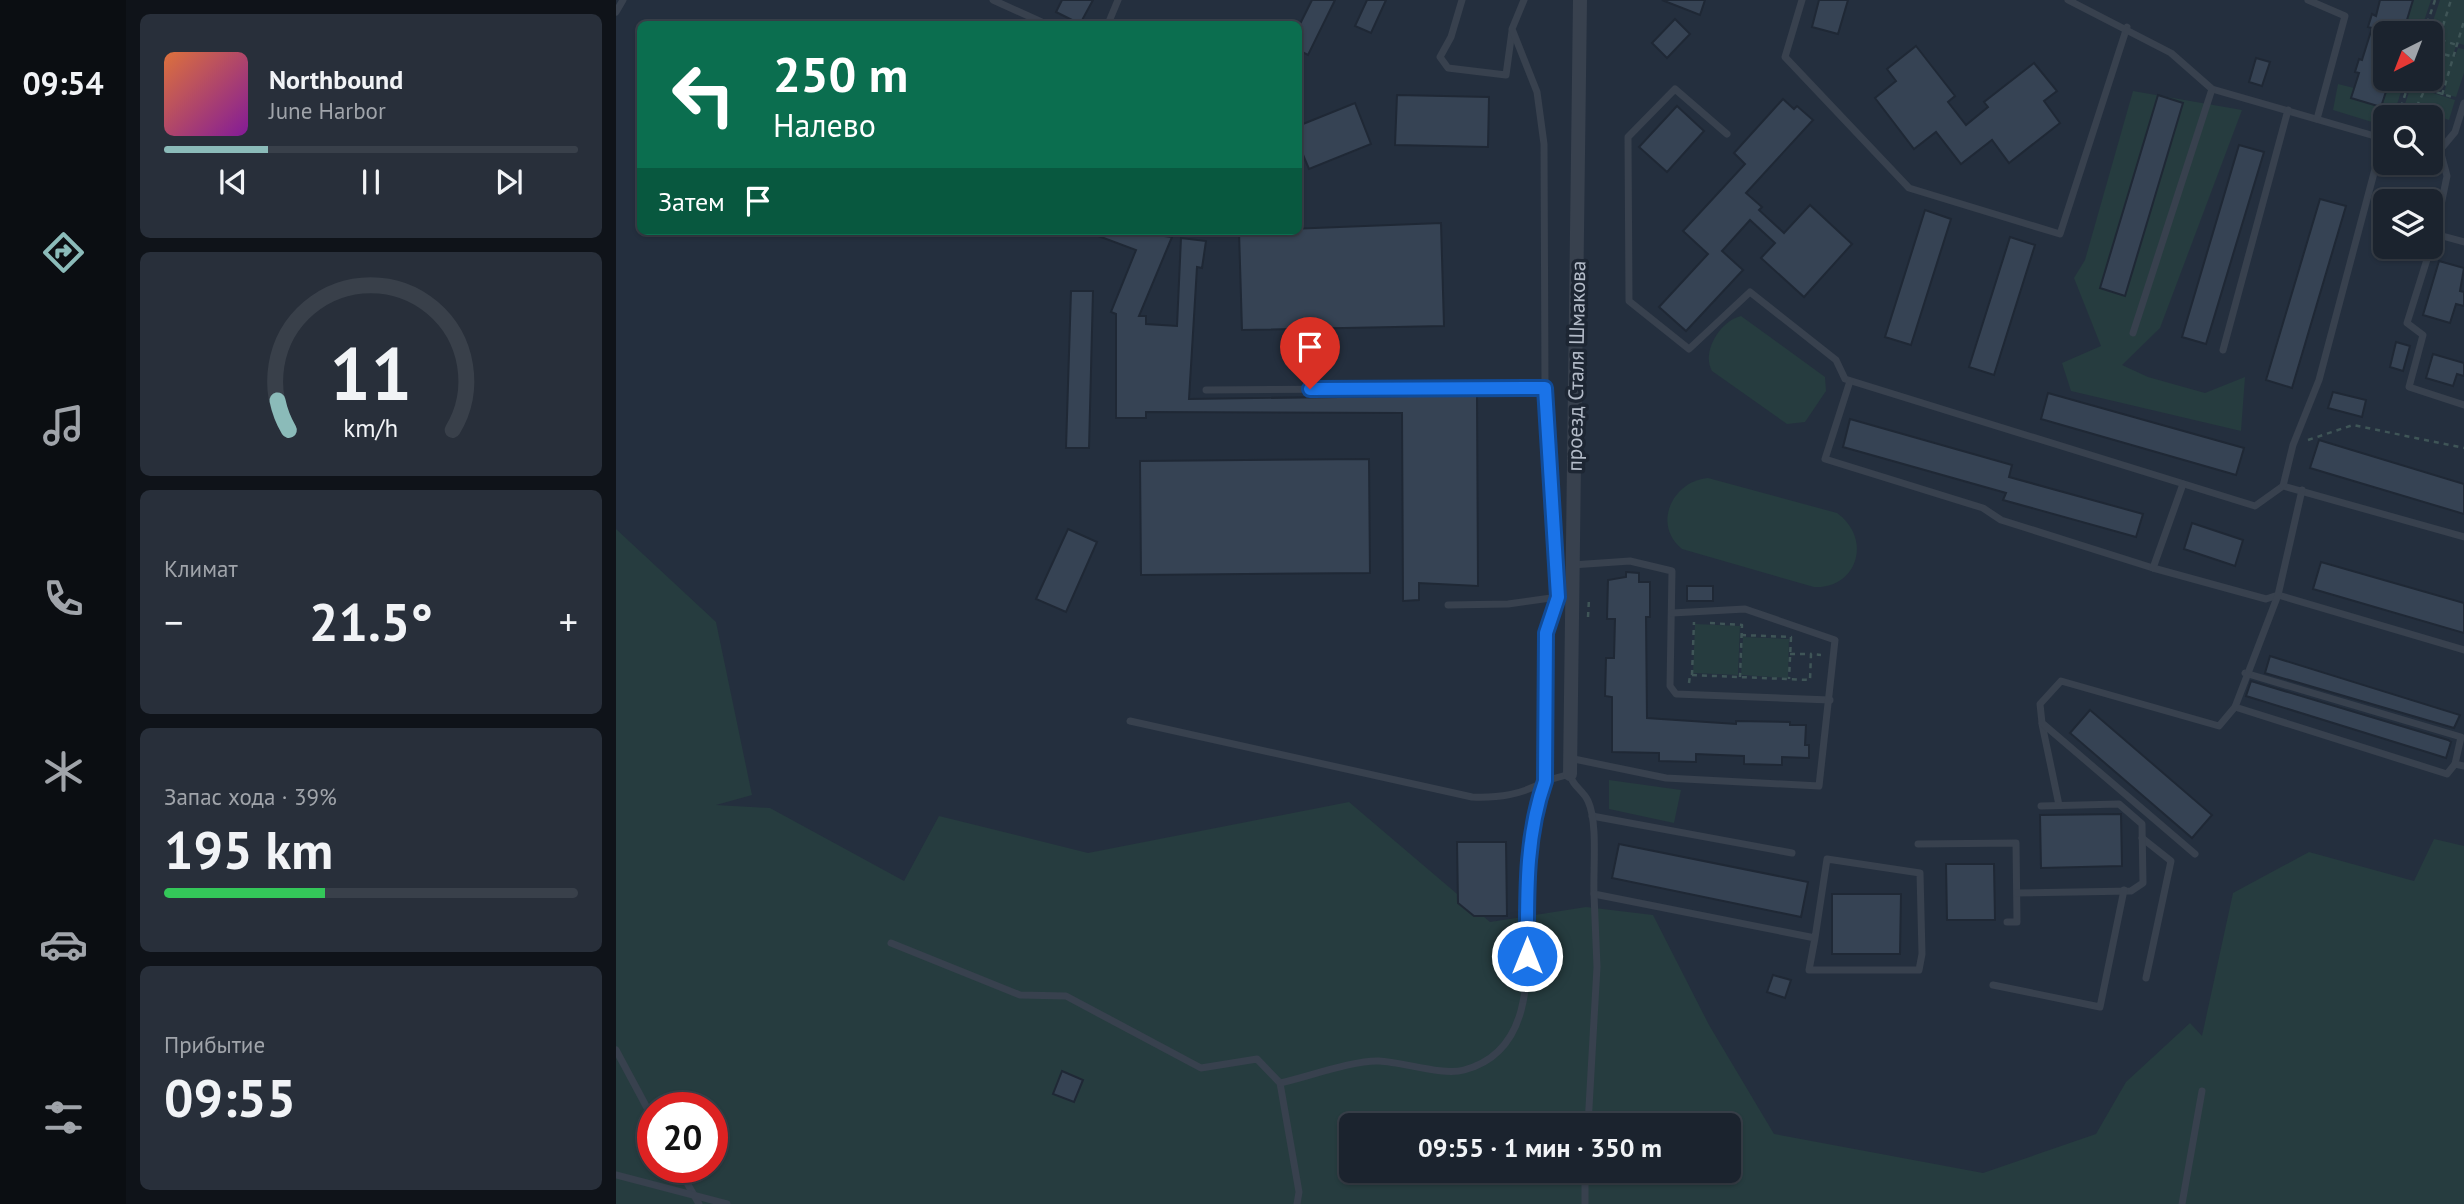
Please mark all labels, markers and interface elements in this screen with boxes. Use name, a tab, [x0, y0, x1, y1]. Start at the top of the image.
north arrow	[2373, 21, 2443, 91]
map controls	[2373, 21, 2443, 259]
text: 250 m	[773, 42, 908, 106]
icon: left	[658, 49, 749, 140]
text: 09:54	[22, 62, 104, 104]
text: Northbound	[269, 63, 403, 96]
text: June Harbor	[269, 96, 386, 125]
text: Налево	[773, 104, 876, 146]
button: search	[2373, 105, 2443, 175]
icon: previous	[214, 163, 252, 201]
icon: pause	[352, 163, 390, 201]
icon: next	[490, 163, 528, 201]
icon: arrive	[739, 182, 777, 220]
text: Затем	[658, 185, 725, 218]
button: layers	[2373, 189, 2443, 259]
icon: directions	[39, 228, 88, 277]
street label: проезд Сталя Шмакова	[1561, 260, 1591, 472]
pin	[1280, 317, 1340, 389]
text: 11	[330, 326, 412, 420]
icon: arrive	[1291, 328, 1329, 366]
icon: music	[39, 401, 88, 450]
text: km/h	[344, 412, 398, 444]
text: Климат	[164, 554, 238, 583]
icon: phone	[39, 574, 88, 623]
text: 21.5°	[309, 588, 433, 655]
text: −	[164, 597, 183, 646]
text: +	[559, 597, 578, 646]
icon: climate	[39, 747, 88, 796]
text: Запас хода · 39%	[164, 782, 337, 811]
text: 195 km	[164, 816, 333, 883]
position arrow	[1490, 919, 1564, 993]
icon: car	[39, 920, 88, 969]
text: Прибытие	[164, 1030, 265, 1059]
text: 09:55	[164, 1064, 296, 1131]
speed limit sign: 20	[637, 1092, 728, 1183]
icon: filters	[39, 1093, 88, 1142]
text: 09:55 · 1 мин · 350 m	[1418, 1131, 1662, 1164]

